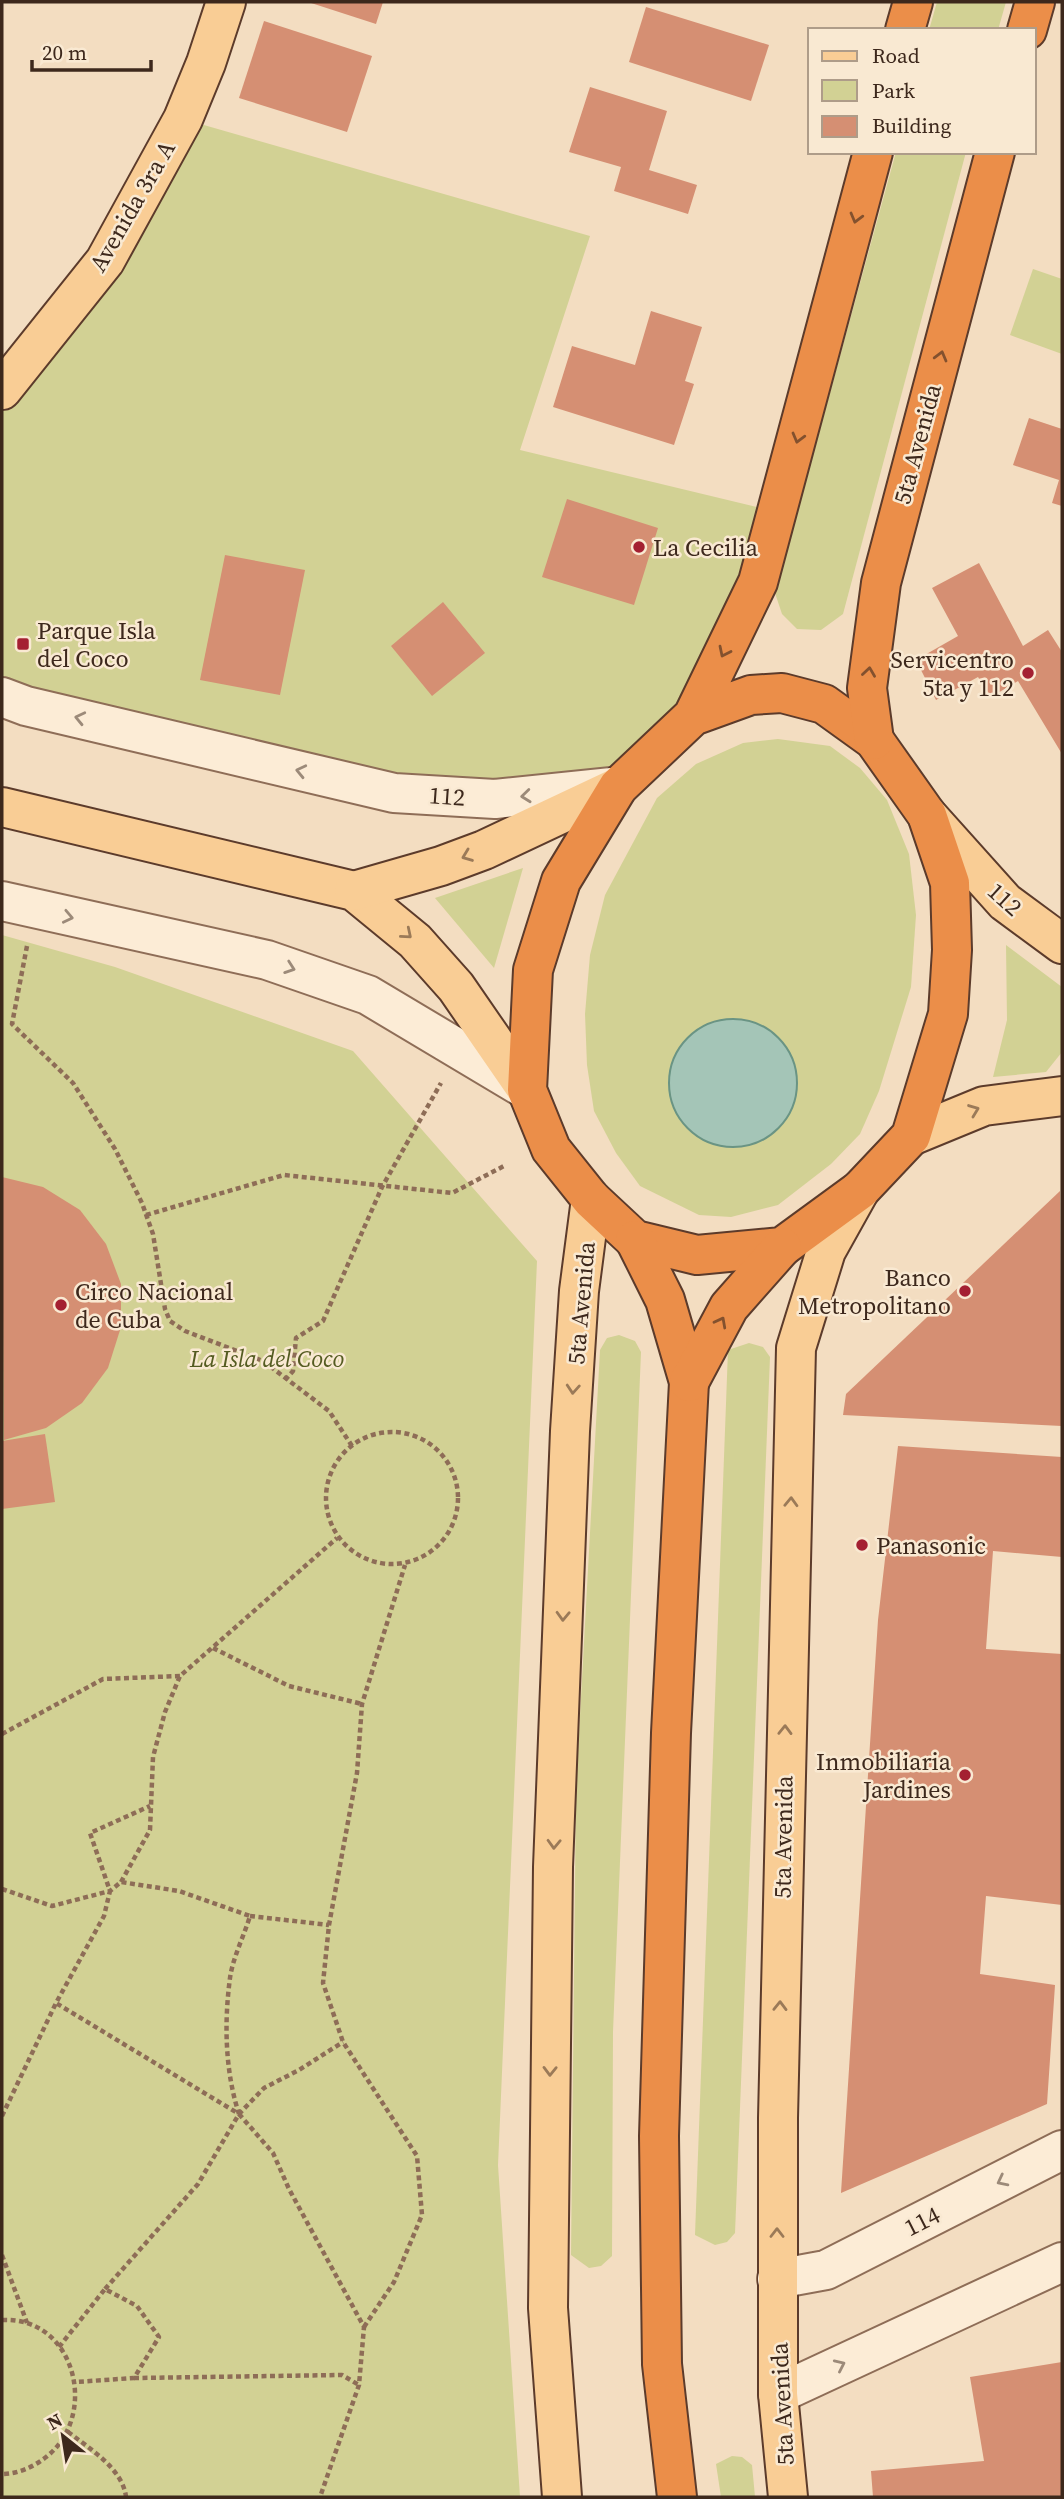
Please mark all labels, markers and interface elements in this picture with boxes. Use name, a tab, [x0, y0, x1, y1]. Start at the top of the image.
scale bar	[32, 28, 150, 72]
legend	[808, 28, 1036, 154]
text: 20 m	[42, 38, 87, 67]
text: Road	[872, 41, 920, 70]
text: Park	[872, 76, 916, 105]
text: Building	[872, 111, 951, 140]
street label: Avenida 3ra A	[81, 134, 183, 278]
one-way arrow	[850, 212, 864, 224]
one-way arrow	[933, 350, 947, 362]
street label: 5ta Avenida	[885, 379, 949, 508]
one-way arrow	[791, 432, 806, 444]
place label: La Cecilia	[653, 531, 759, 564]
marker: La Cecilia	[631, 539, 647, 555]
place label: Parque Isla del Coco	[37, 614, 157, 675]
marker: Parque Isla del Coco	[15, 636, 31, 652]
place label: Servicentro 5ta y 112	[891, 643, 1014, 704]
one-way arrow	[718, 645, 732, 658]
marker: Servicentro 5ta y 112	[1020, 665, 1036, 681]
one-way arrow	[861, 667, 876, 678]
one-way arrow	[74, 712, 86, 727]
one-way arrow	[295, 764, 307, 779]
street label: 112	[428, 778, 466, 814]
one-way arrow	[520, 788, 531, 803]
one-way arrow	[461, 848, 474, 862]
street label: 112	[981, 875, 1029, 923]
one-way arrow	[62, 909, 74, 924]
one-way arrow	[398, 926, 411, 938]
one-way arrow	[283, 960, 295, 974]
one-way arrow	[968, 1105, 980, 1119]
street label: 5ta Avenida	[559, 1239, 603, 1366]
place label: Banco Metropolitano	[798, 1261, 951, 1322]
place label: Circo Nacional de Cuba	[75, 1275, 233, 1336]
marker: Banco Metropolitano	[957, 1283, 973, 1299]
marker: Circo Nacional de Cuba	[53, 1297, 69, 1313]
one-way arrow	[713, 1317, 726, 1329]
park label: La Isla del Coco	[189, 1342, 344, 1375]
one-way arrow	[566, 1384, 581, 1395]
one-way arrow	[784, 1496, 799, 1507]
place label: Panasonic	[876, 1529, 986, 1562]
marker: Panasonic	[854, 1537, 870, 1553]
one-way arrow	[555, 1611, 570, 1622]
one-way arrow	[777, 1724, 793, 1734]
place label: Inmobiliaria Jardines	[816, 1745, 952, 1806]
marker: Inmobiliaria Jardines	[957, 1767, 973, 1783]
street label: 5ta Avenida	[765, 1774, 801, 1899]
one-way arrow	[546, 1838, 561, 1849]
one-way arrow	[772, 2000, 788, 2011]
one-way arrow	[543, 2066, 558, 2077]
one-way arrow	[997, 2173, 1009, 2187]
street label: 114	[898, 2198, 946, 2244]
one-way arrow	[769, 2228, 785, 2238]
street label: 5ta Avenida	[762, 2341, 802, 2466]
one-way arrow	[833, 2359, 845, 2373]
north arrow	[28, 2401, 98, 2471]
text: N	[42, 2406, 67, 2436]

